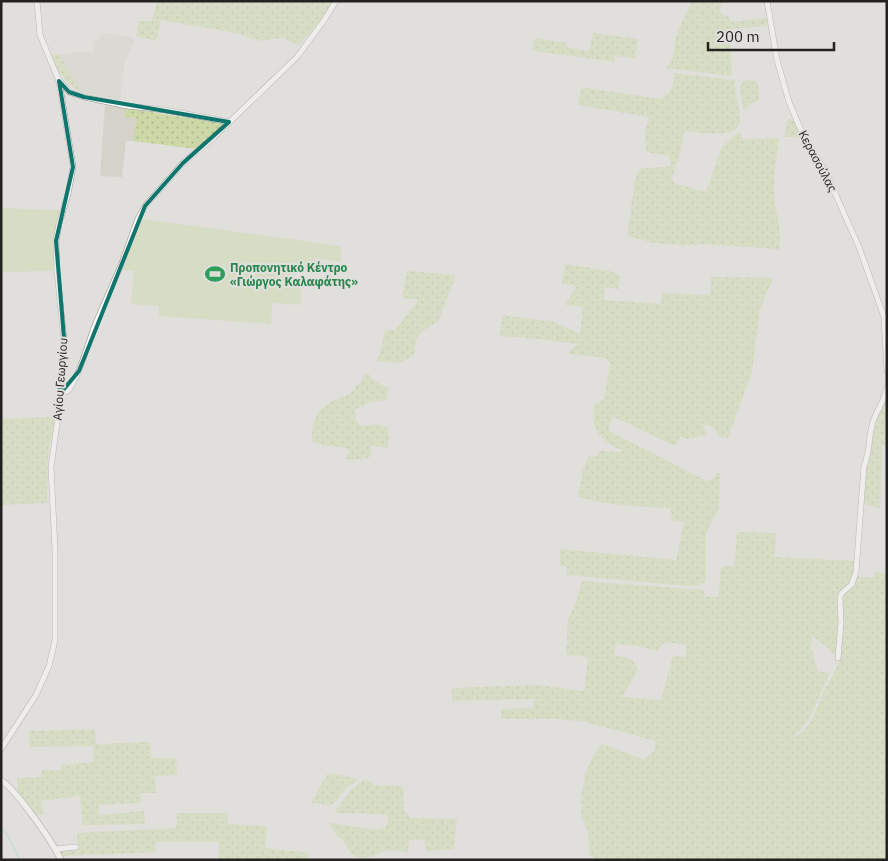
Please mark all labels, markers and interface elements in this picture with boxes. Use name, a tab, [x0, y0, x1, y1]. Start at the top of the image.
scale bar	[708, 20, 834, 52]
text: 200 m	[716, 27, 760, 46]
street label: Κερασούλας	[796, 128, 841, 194]
place label: Προπονητικό Κέντρο «Γιώργος Καλαφάτης»	[230, 260, 358, 289]
sports icon: Προπονητικό Κέντρο «Γιώργος Καλαφάτης»	[204, 263, 226, 285]
street label: Αγίου Γεωργίου	[50, 337, 70, 421]

